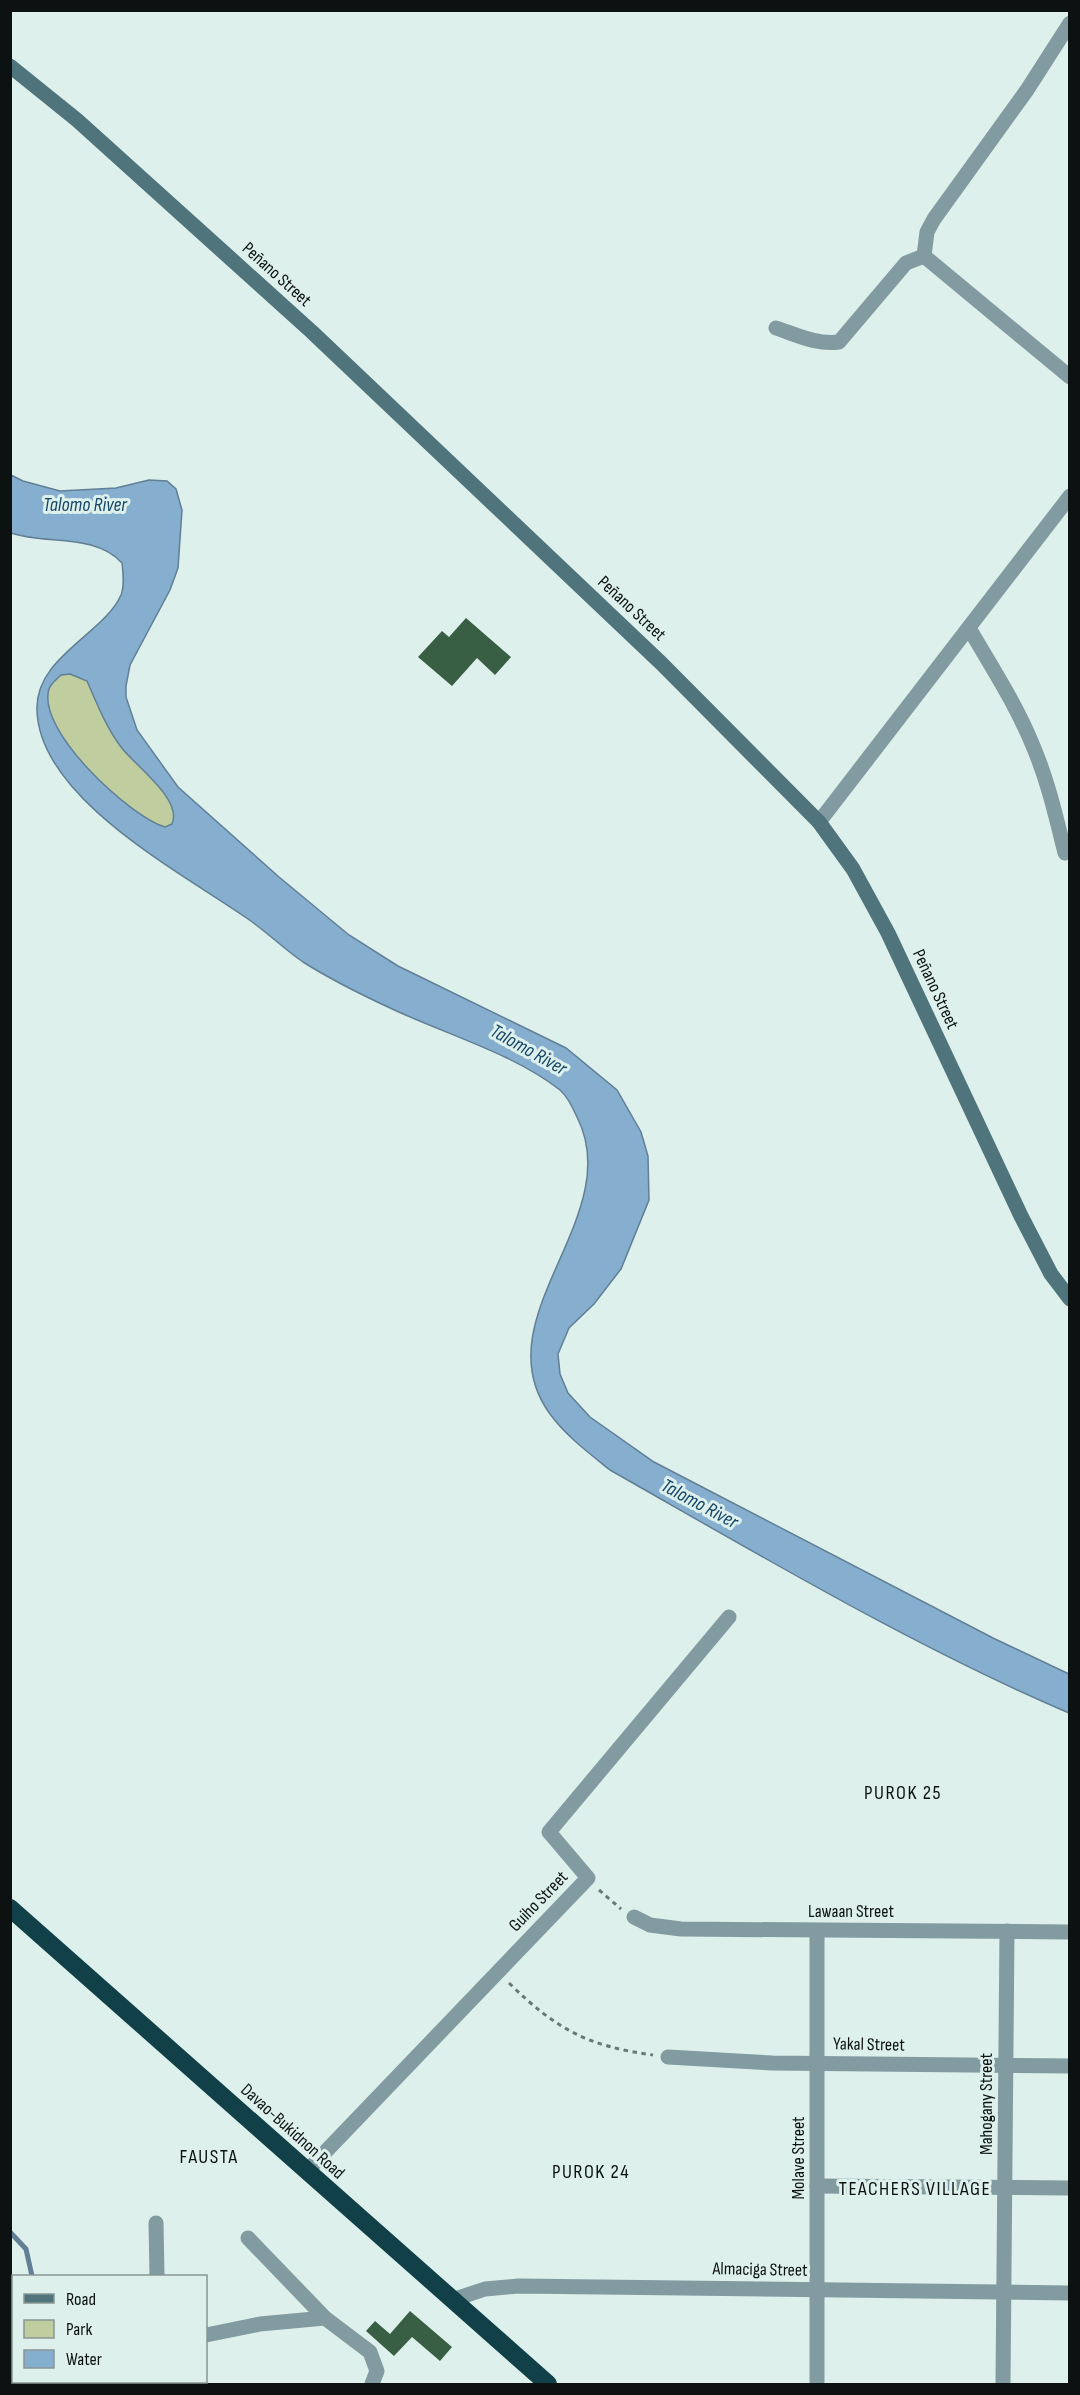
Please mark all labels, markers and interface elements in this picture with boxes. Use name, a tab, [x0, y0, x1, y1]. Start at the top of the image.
street label: Peñano Street	[238, 238, 316, 311]
water label: Talomo River	[43, 493, 128, 517]
street label: Peñano Street	[593, 572, 670, 646]
street label: Peñano Street	[908, 946, 963, 1033]
water label: Talomo River	[486, 1019, 572, 1081]
water label: Talomo River	[657, 1474, 743, 1535]
district label: PUROK 25	[864, 1781, 942, 1805]
street label: Guiho Street	[504, 1866, 573, 1936]
street label: Lawaan Street	[808, 1901, 894, 1922]
street label: Yakal Street	[833, 2033, 906, 2056]
street label: Mahogany Street	[976, 2052, 997, 2155]
street label: Davao-Bukidnon Road	[236, 2079, 349, 2183]
street label: Molave Street	[788, 2116, 809, 2200]
district label: FAUSTA	[179, 2145, 239, 2169]
district label: PUROK 24	[552, 2160, 630, 2184]
district label: TEACHERS VILLAGE	[839, 2177, 991, 2201]
street label: Almaciga Street	[711, 2258, 808, 2281]
legend	[12, 2275, 207, 2383]
text: Road	[66, 2289, 96, 2310]
text: Park	[66, 2319, 92, 2340]
text: Water	[66, 2349, 102, 2370]

